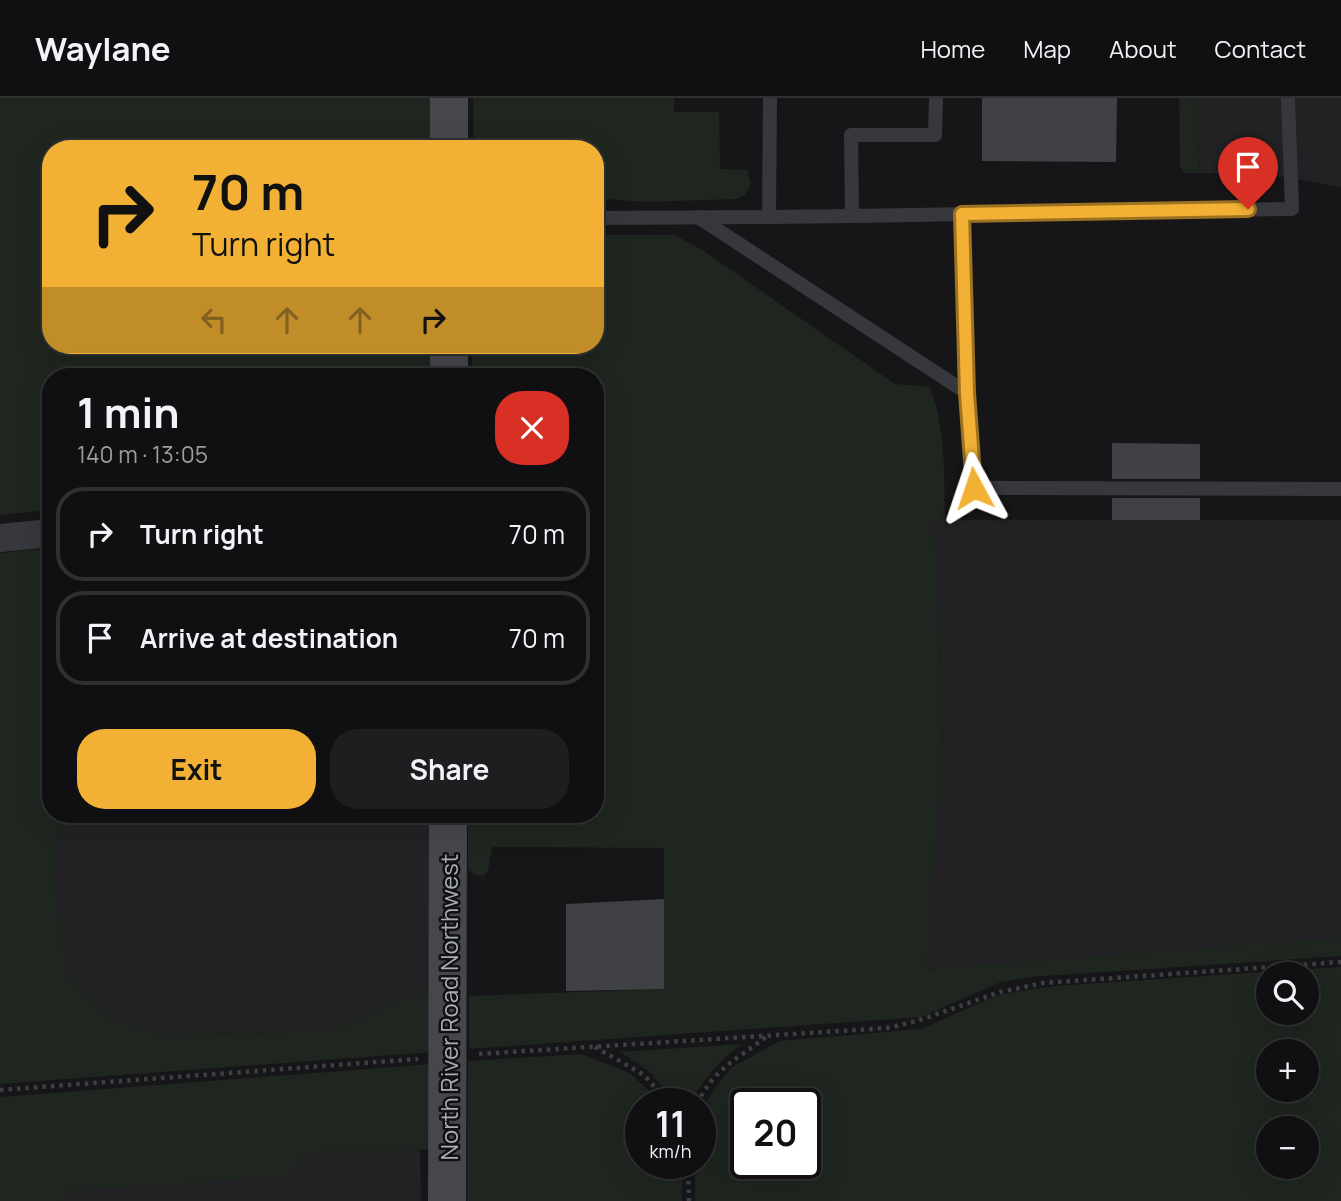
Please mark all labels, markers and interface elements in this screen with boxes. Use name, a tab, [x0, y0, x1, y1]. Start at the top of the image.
text: Waylane	[35, 26, 171, 71]
text: Home	[920, 32, 985, 65]
text: Map	[1023, 32, 1071, 65]
text: About	[1109, 32, 1177, 65]
text: Contact	[1215, 32, 1306, 65]
pin	[1218, 137, 1278, 209]
icon: arrive	[1229, 148, 1267, 186]
text: 70 m	[192, 158, 304, 225]
icon: right	[77, 168, 168, 259]
text: Turn right	[192, 222, 335, 266]
icon: left	[195, 301, 233, 339]
icon: ahead	[268, 301, 306, 339]
icon: ahead	[341, 301, 379, 339]
icon: right	[414, 301, 452, 339]
text: 1 min	[77, 383, 180, 441]
button: close	[495, 391, 569, 465]
text: 140 m · 13:05	[77, 438, 208, 470]
position arrow	[937, 451, 1011, 525]
icon: right	[81, 515, 119, 553]
text: Turn right	[140, 516, 264, 552]
text: 70 m	[509, 516, 565, 552]
icon: arrive	[81, 619, 119, 657]
text: Arrive at destination	[140, 620, 398, 656]
text: 70 m	[509, 620, 565, 656]
button: Exit	[77, 729, 316, 809]
button: Share	[330, 729, 569, 809]
street label: North River Road Northwest	[432, 854, 465, 1160]
map controls	[1256, 962, 1319, 1179]
button: search	[1256, 962, 1319, 1025]
button: +	[1256, 1039, 1319, 1102]
speed limit sign: 20	[730, 1088, 821, 1179]
text: 11	[655, 1100, 686, 1148]
button: −	[1256, 1116, 1319, 1179]
text: km/h	[650, 1139, 691, 1163]

